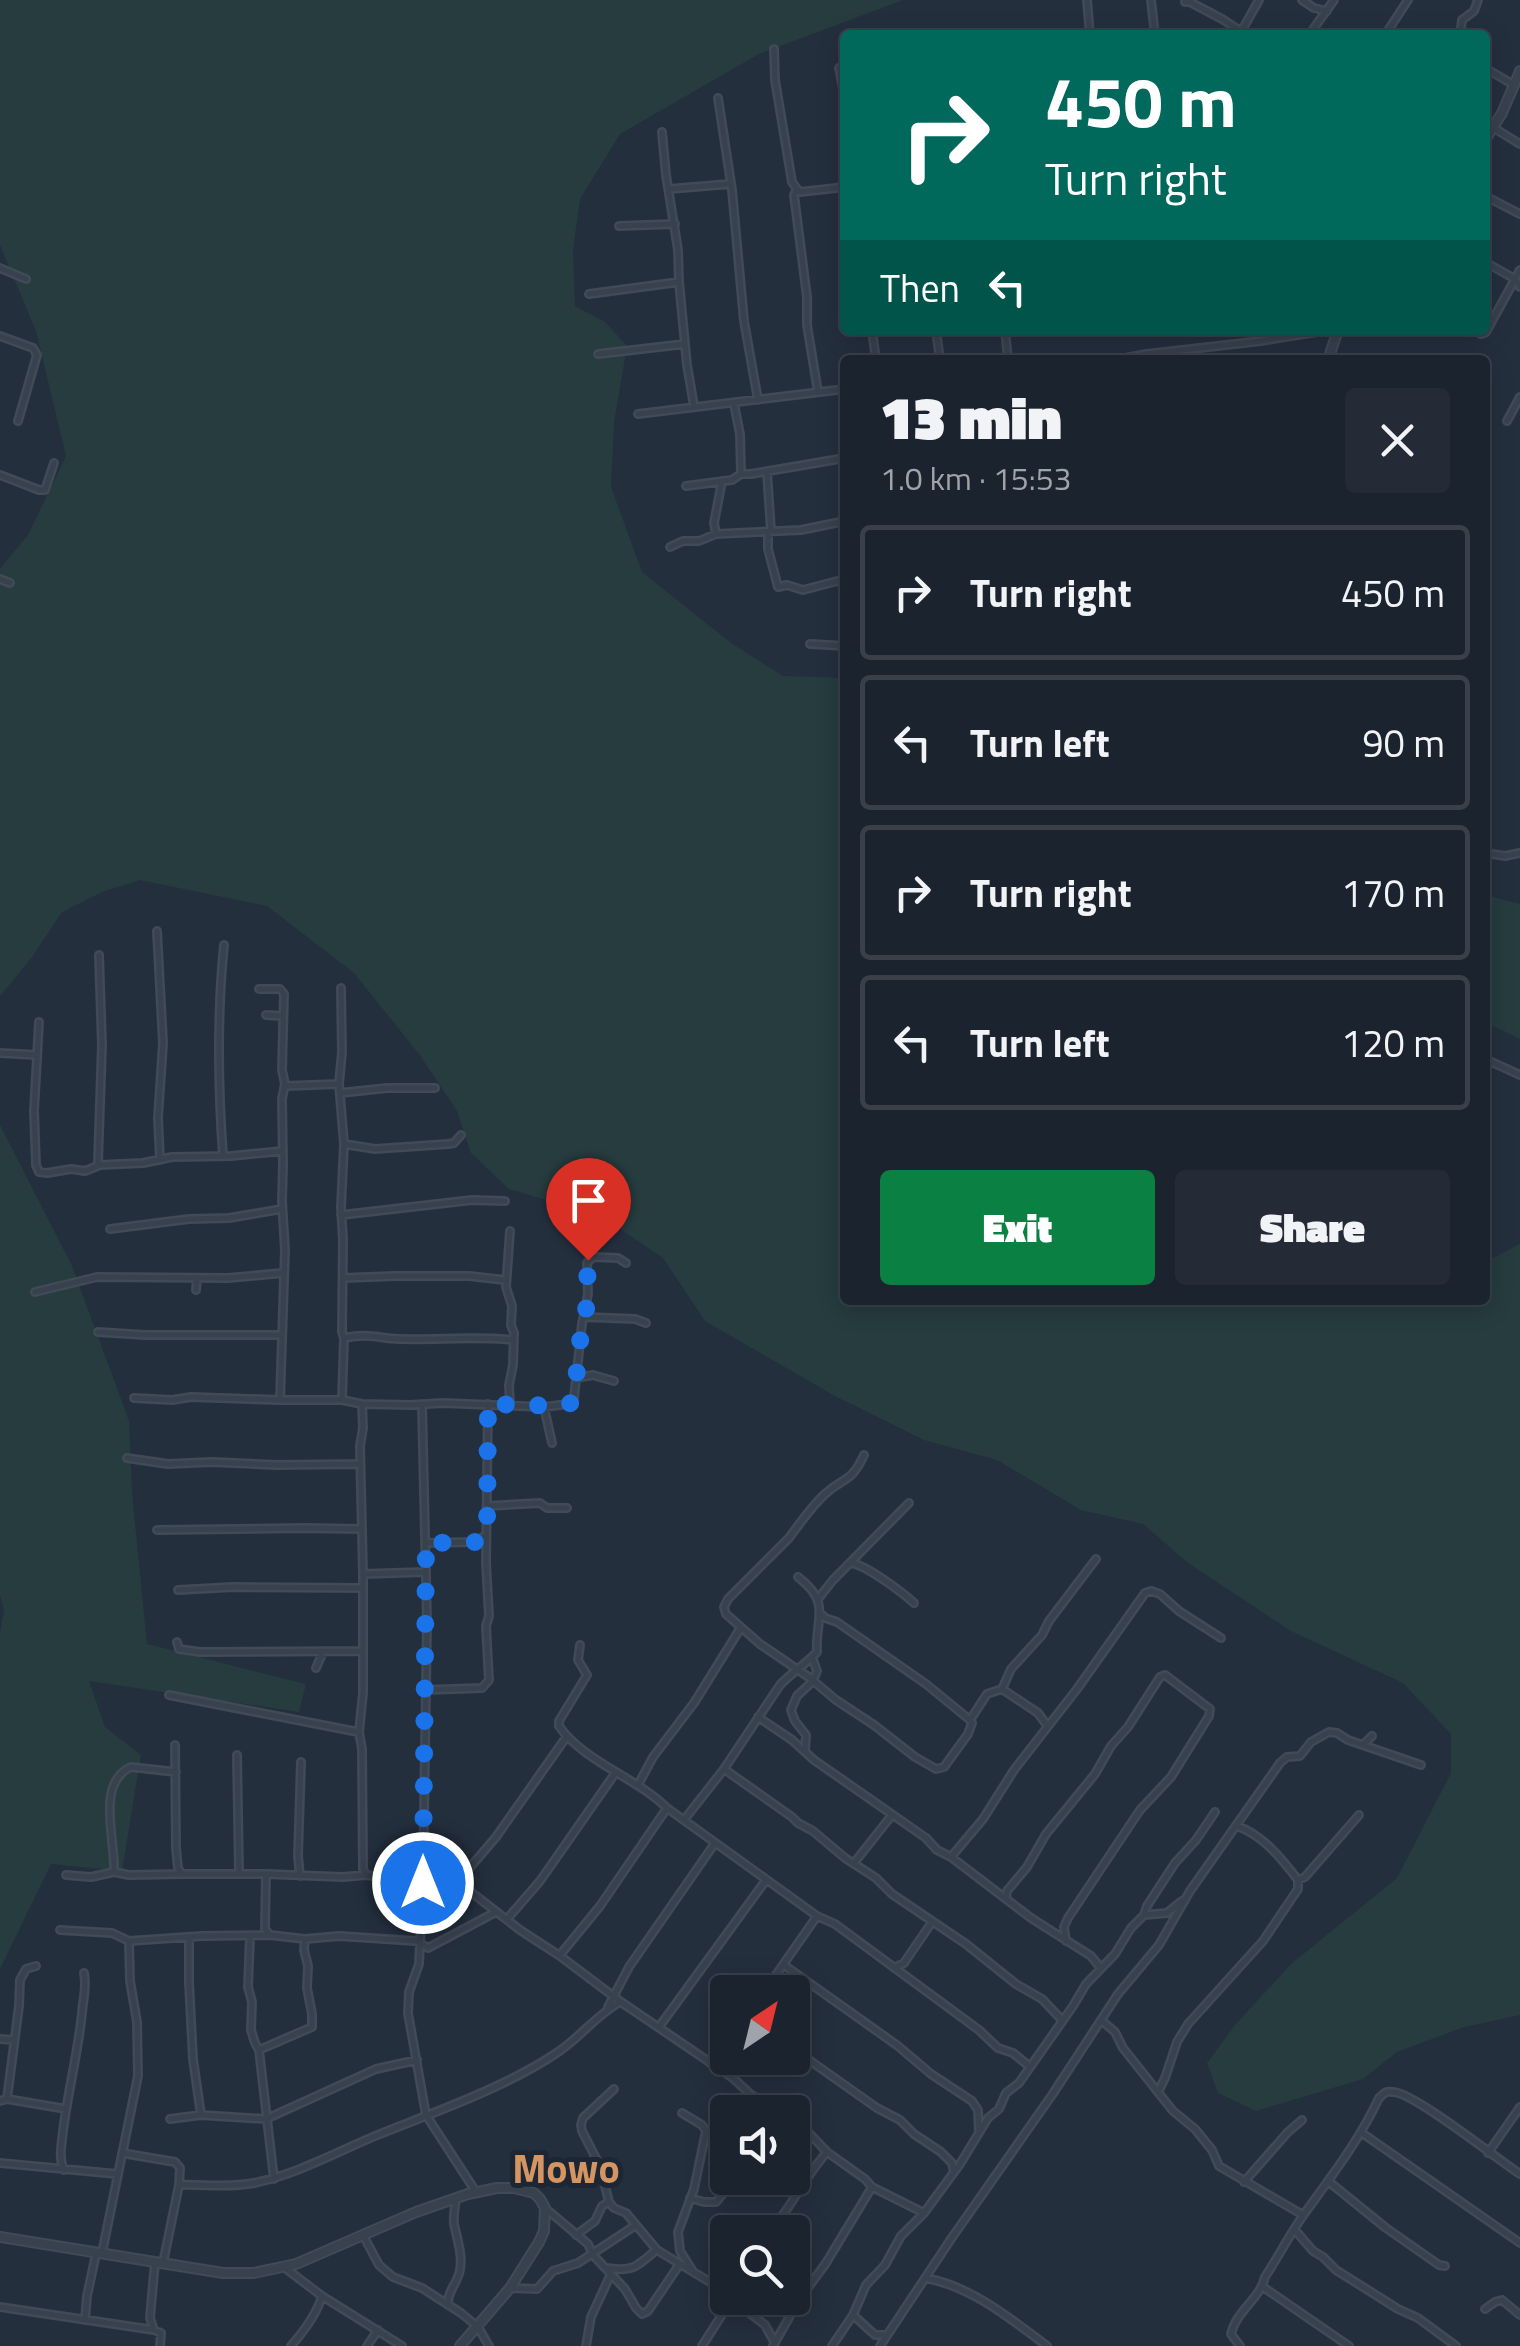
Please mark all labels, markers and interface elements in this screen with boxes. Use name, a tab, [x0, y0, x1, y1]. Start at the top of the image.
text: 450 m	[1045, 48, 1237, 154]
icon: right	[880, 70, 1010, 200]
text: Turn right	[1045, 144, 1227, 212]
text: Then	[880, 259, 960, 317]
icon: left	[980, 260, 1035, 315]
text: 13 min	[880, 371, 1062, 462]
button: close	[1345, 388, 1450, 493]
text: 1.0 km · 15:53	[880, 454, 1072, 502]
text: Turn right	[970, 564, 1132, 622]
text: 450 m	[1341, 564, 1445, 622]
icon: right	[885, 565, 940, 620]
text: Turn left	[970, 714, 1110, 772]
text: 90 m	[1362, 714, 1445, 772]
icon: left	[885, 715, 940, 770]
text: Turn right	[970, 864, 1132, 922]
text: 170 m	[1341, 864, 1445, 922]
icon: right	[885, 865, 940, 920]
text: Turn left	[970, 1014, 1110, 1072]
text: 120 m	[1341, 1014, 1445, 1072]
icon: left	[885, 1015, 940, 1070]
pin	[546, 1158, 631, 1261]
button: Exit	[880, 1170, 1155, 1285]
button: Share	[1175, 1170, 1450, 1285]
icon: arrive	[561, 1173, 616, 1228]
position arrow	[371, 1831, 475, 1935]
north arrow	[710, 1975, 810, 2075]
map controls	[710, 1975, 810, 2315]
button: sound	[710, 2095, 810, 2195]
district label: Mowo	[512, 2138, 620, 2199]
button: search	[710, 2215, 810, 2315]

